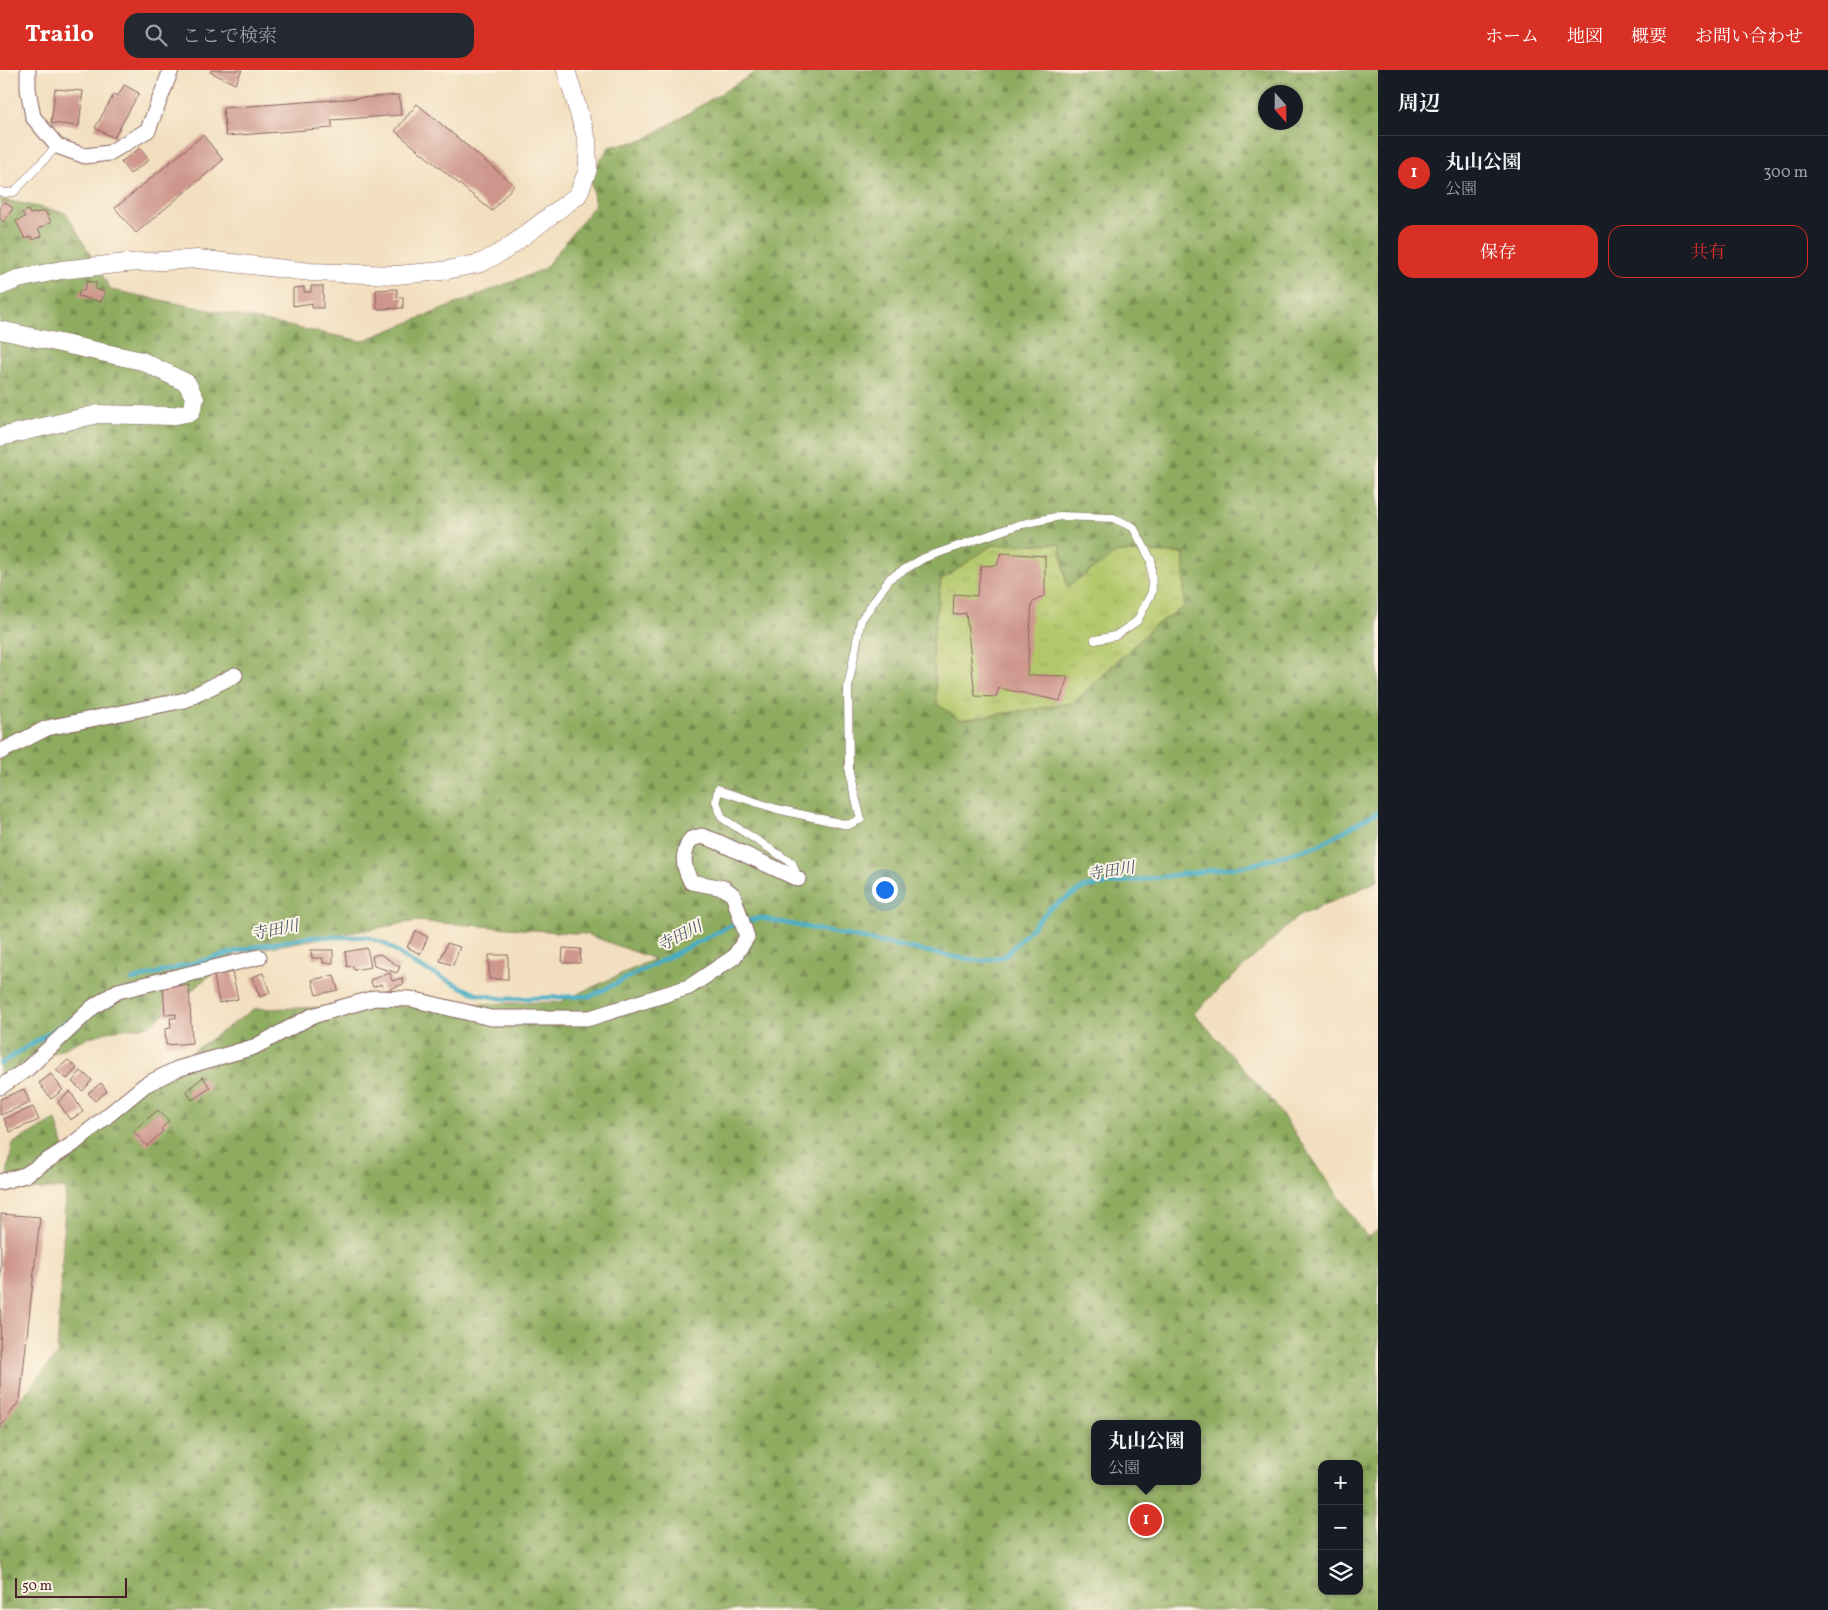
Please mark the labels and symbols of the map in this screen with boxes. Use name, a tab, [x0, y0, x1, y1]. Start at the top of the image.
north arrow	[1258, 85, 1303, 130]
water label: 寺田川	[1086, 857, 1138, 887]
your location	[872, 877, 898, 903]
water label: 寺田川	[249, 915, 303, 946]
water label: 寺田川	[654, 915, 708, 958]
pin: 1	[1130, 1501, 1162, 1539]
scale bar	[15, 1575, 128, 1598]

